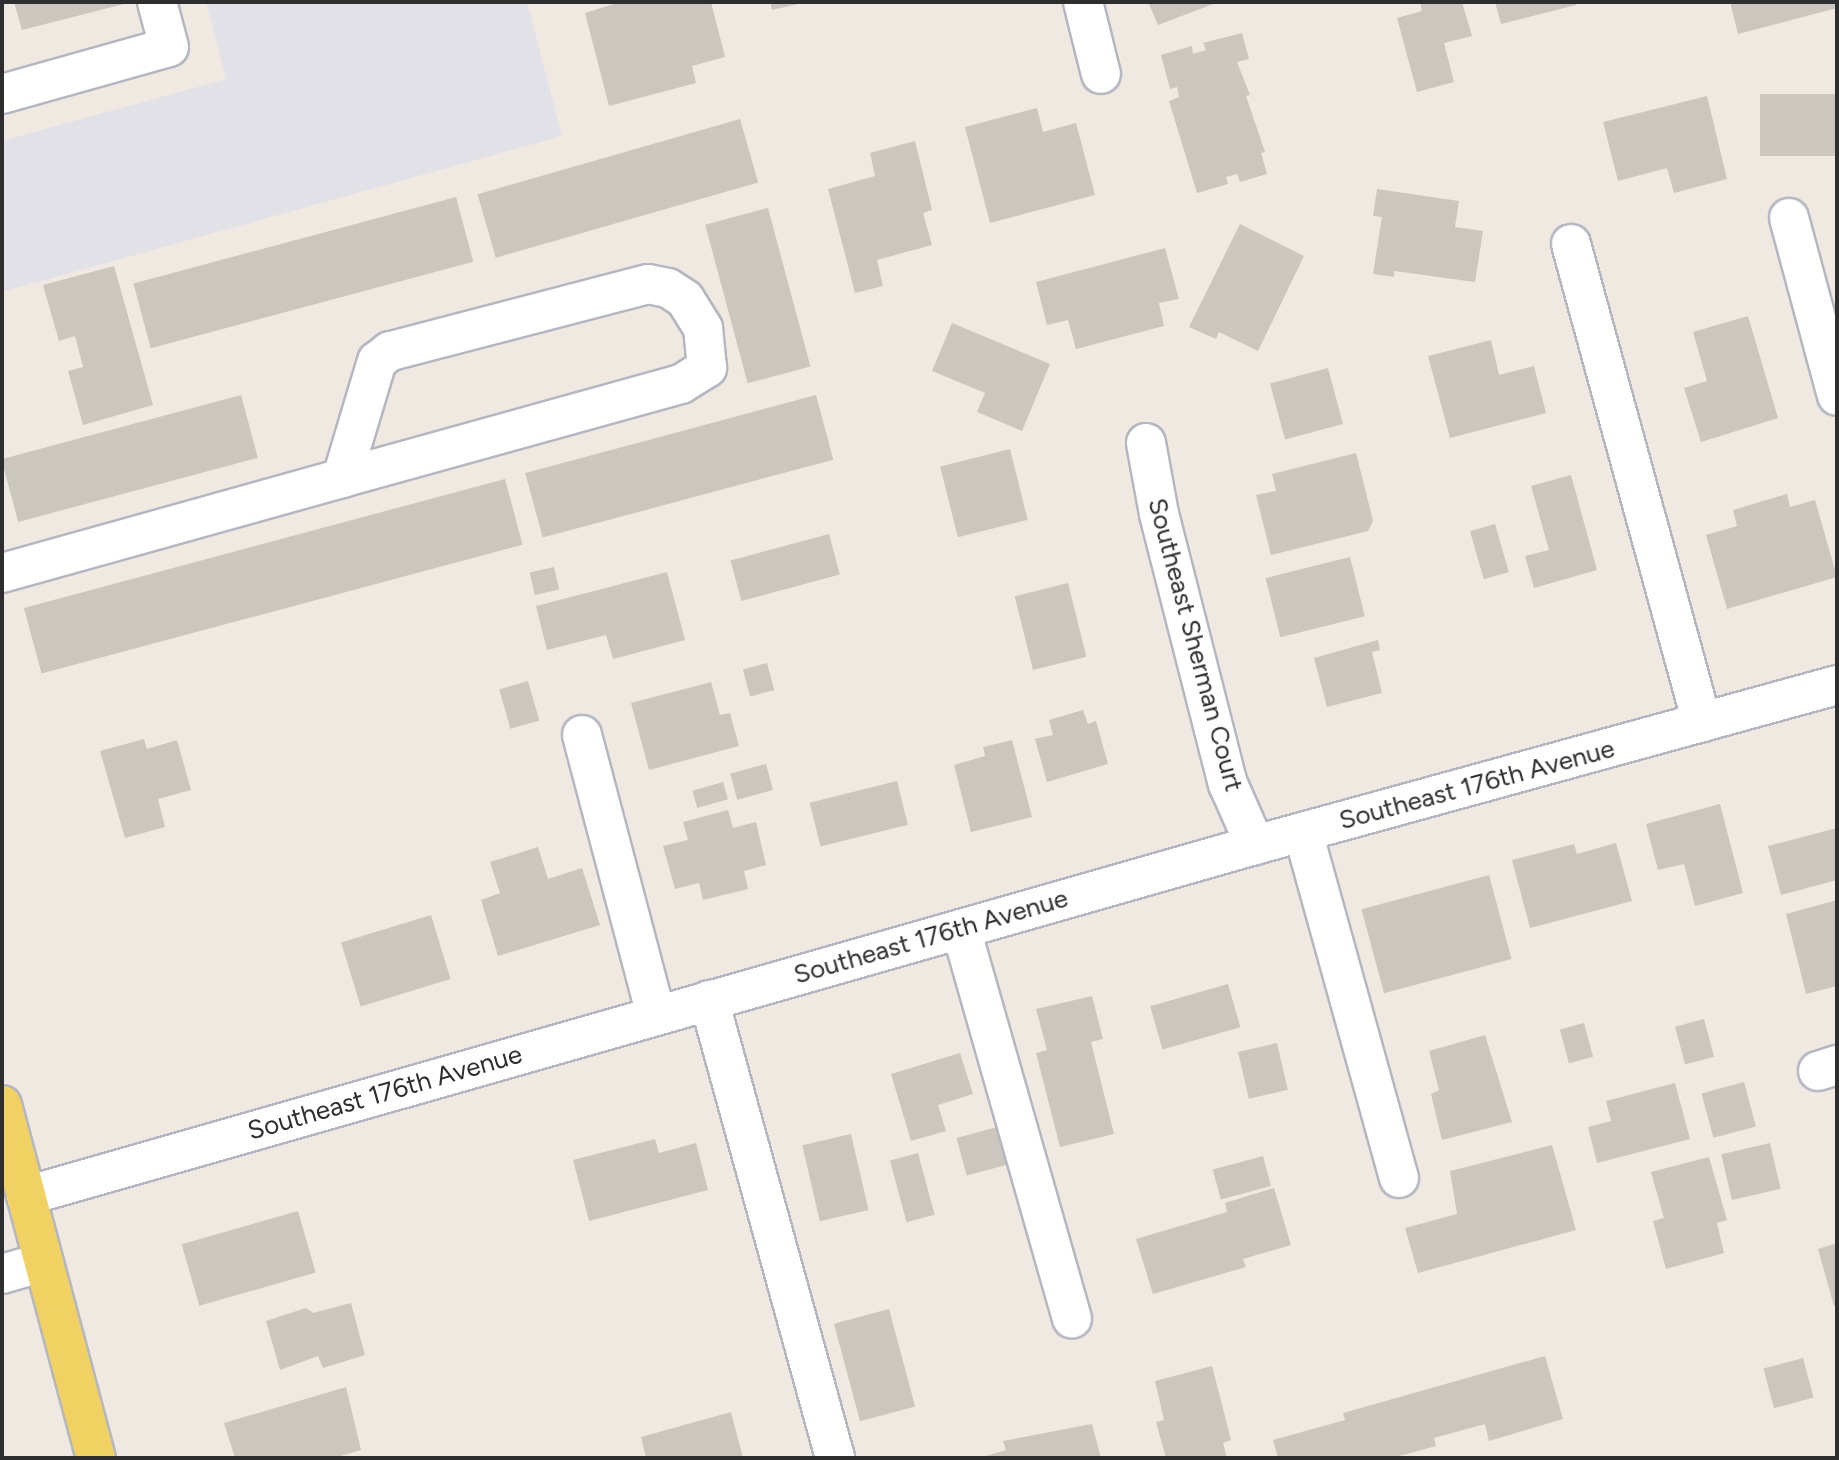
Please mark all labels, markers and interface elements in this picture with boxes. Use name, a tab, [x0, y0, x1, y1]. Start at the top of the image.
street label: Southeast Sherman Court	[1141, 495, 1249, 795]
street label: Southeast 176th Avenue	[1336, 733, 1618, 837]
street label: Southeast 176th Avenue	[790, 883, 1072, 991]
street label: Southeast 176th Avenue	[244, 1039, 526, 1147]

